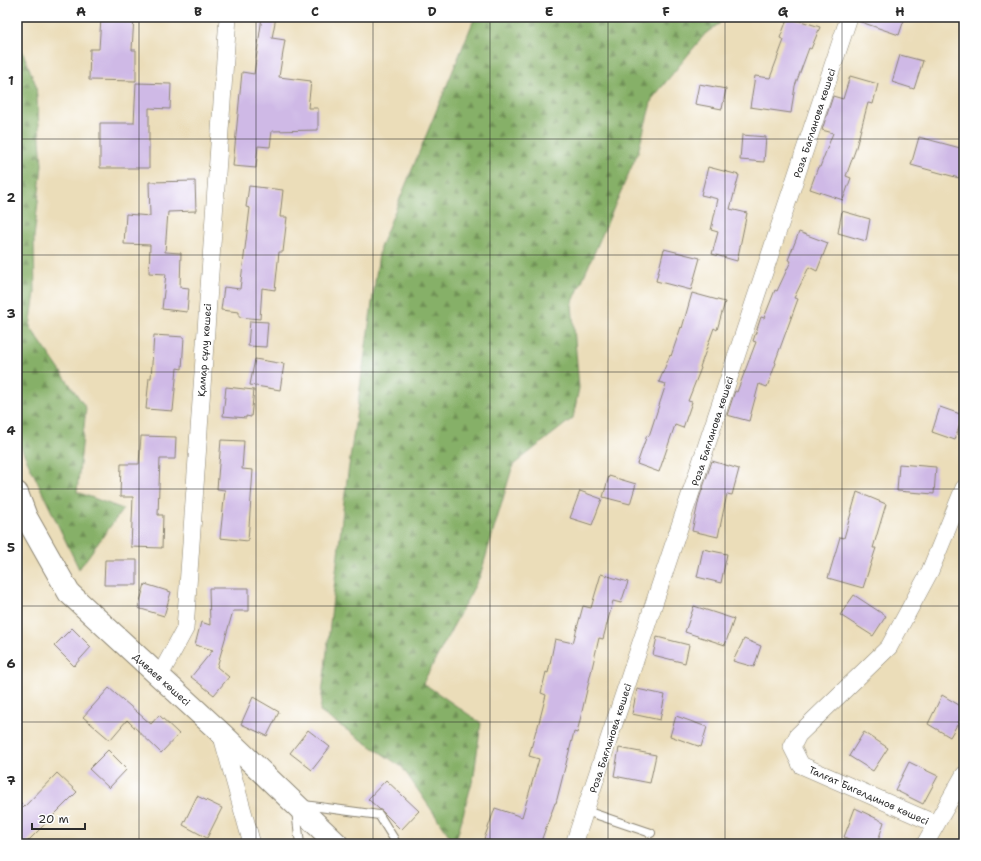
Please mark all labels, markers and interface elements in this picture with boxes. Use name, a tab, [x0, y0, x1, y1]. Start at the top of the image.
text: A	[76, 3, 86, 20]
text: B	[194, 3, 202, 20]
text: C	[311, 3, 319, 20]
text: D	[427, 3, 437, 20]
text: E	[545, 3, 554, 20]
text: F	[662, 3, 670, 20]
text: G	[778, 3, 789, 20]
text: H	[895, 3, 905, 20]
street label: Роза Бағланова көшесі	[791, 67, 838, 180]
text: 1	[8, 72, 14, 89]
text: 2	[6, 189, 16, 206]
street label: Қамар сұлу көшесі	[195, 303, 214, 397]
text: 3	[6, 305, 16, 322]
street label: Роза Бағланова көшесі	[689, 375, 736, 488]
text: 4	[6, 422, 16, 439]
text: 5	[7, 539, 15, 556]
street label: Диваев көшесі	[130, 650, 193, 709]
text: 6	[6, 655, 16, 672]
street label: Роза Бағланова көшесі	[587, 682, 634, 795]
street label: Талғат Бигелдинов көшесі	[807, 763, 931, 828]
text: 7	[6, 772, 16, 789]
scale bar	[32, 805, 85, 831]
text: 20 m	[38, 811, 69, 827]

